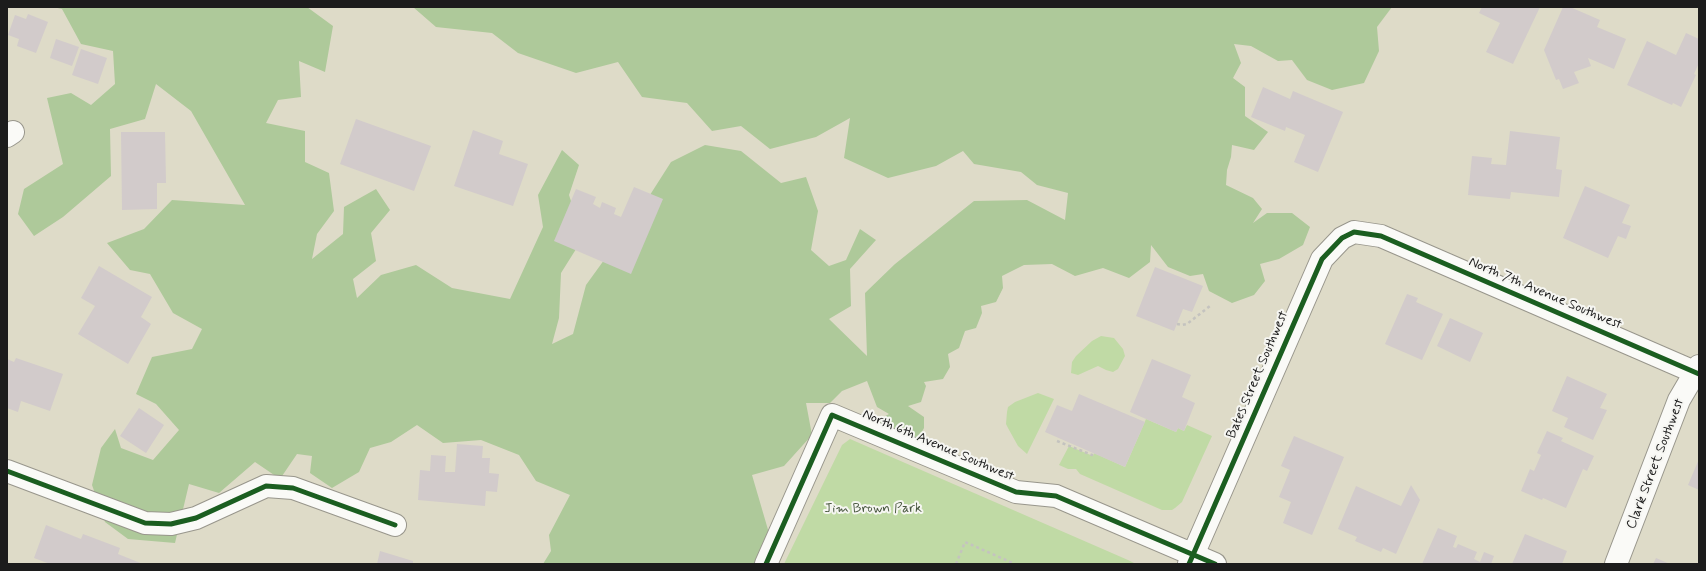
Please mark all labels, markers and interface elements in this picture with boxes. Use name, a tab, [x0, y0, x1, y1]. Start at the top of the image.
street label: North 7th Avenue Southwest	[1466, 254, 1624, 334]
street label: Bates Street Southwest	[1224, 309, 1292, 441]
street label: Clark Street Southwest	[1623, 396, 1689, 532]
street label: North 6th Avenue Southwest	[860, 406, 1016, 486]
park label: Jim Brown Park	[824, 501, 922, 517]

